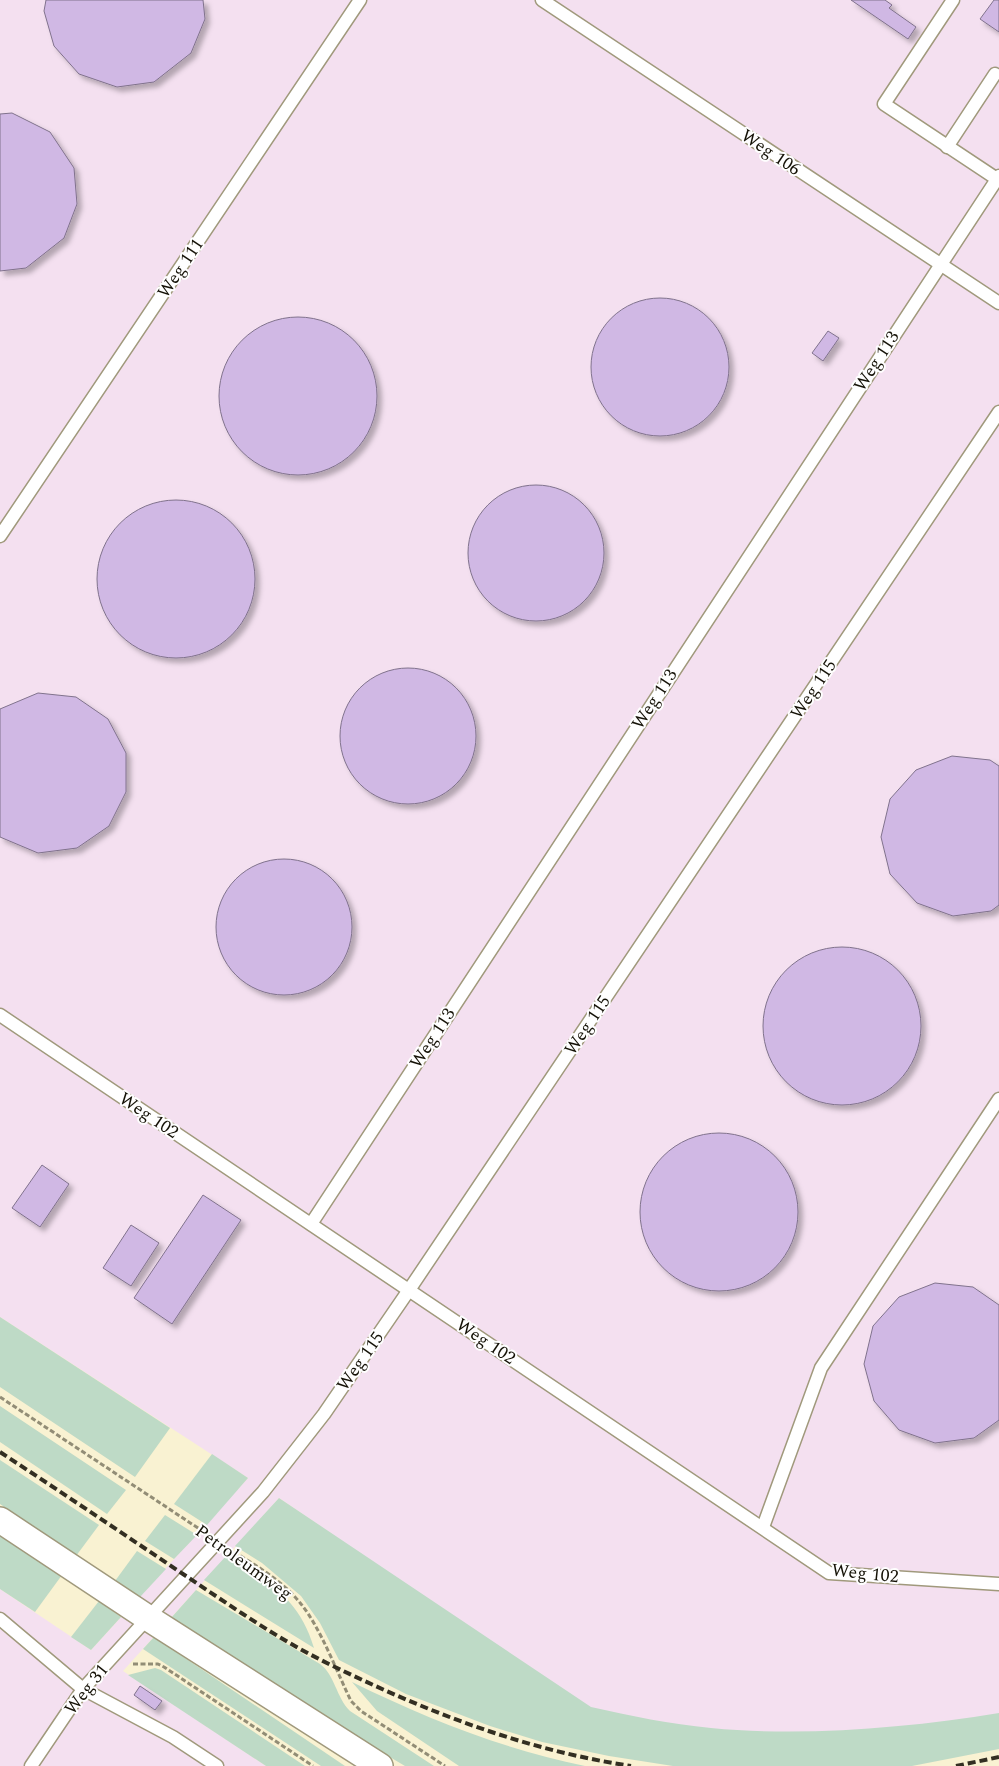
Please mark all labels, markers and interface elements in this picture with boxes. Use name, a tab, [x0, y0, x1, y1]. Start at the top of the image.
street label: Weg 106	[735, 122, 806, 182]
street label: Weg 111	[150, 233, 210, 304]
street label: Weg 113	[847, 326, 906, 397]
street label: Weg 115	[783, 654, 843, 725]
street label: Weg 113	[625, 664, 684, 735]
street label: Weg 115	[557, 990, 617, 1061]
street label: Weg 113	[403, 1003, 462, 1074]
street label: Weg 102	[113, 1085, 184, 1145]
street label: Weg 102	[450, 1311, 521, 1371]
street label: Weg 115	[330, 1326, 391, 1397]
street label: Petroleumweg	[189, 1518, 298, 1607]
street label: Weg 102	[830, 1557, 900, 1590]
street label: Weg 31	[58, 1658, 115, 1721]

